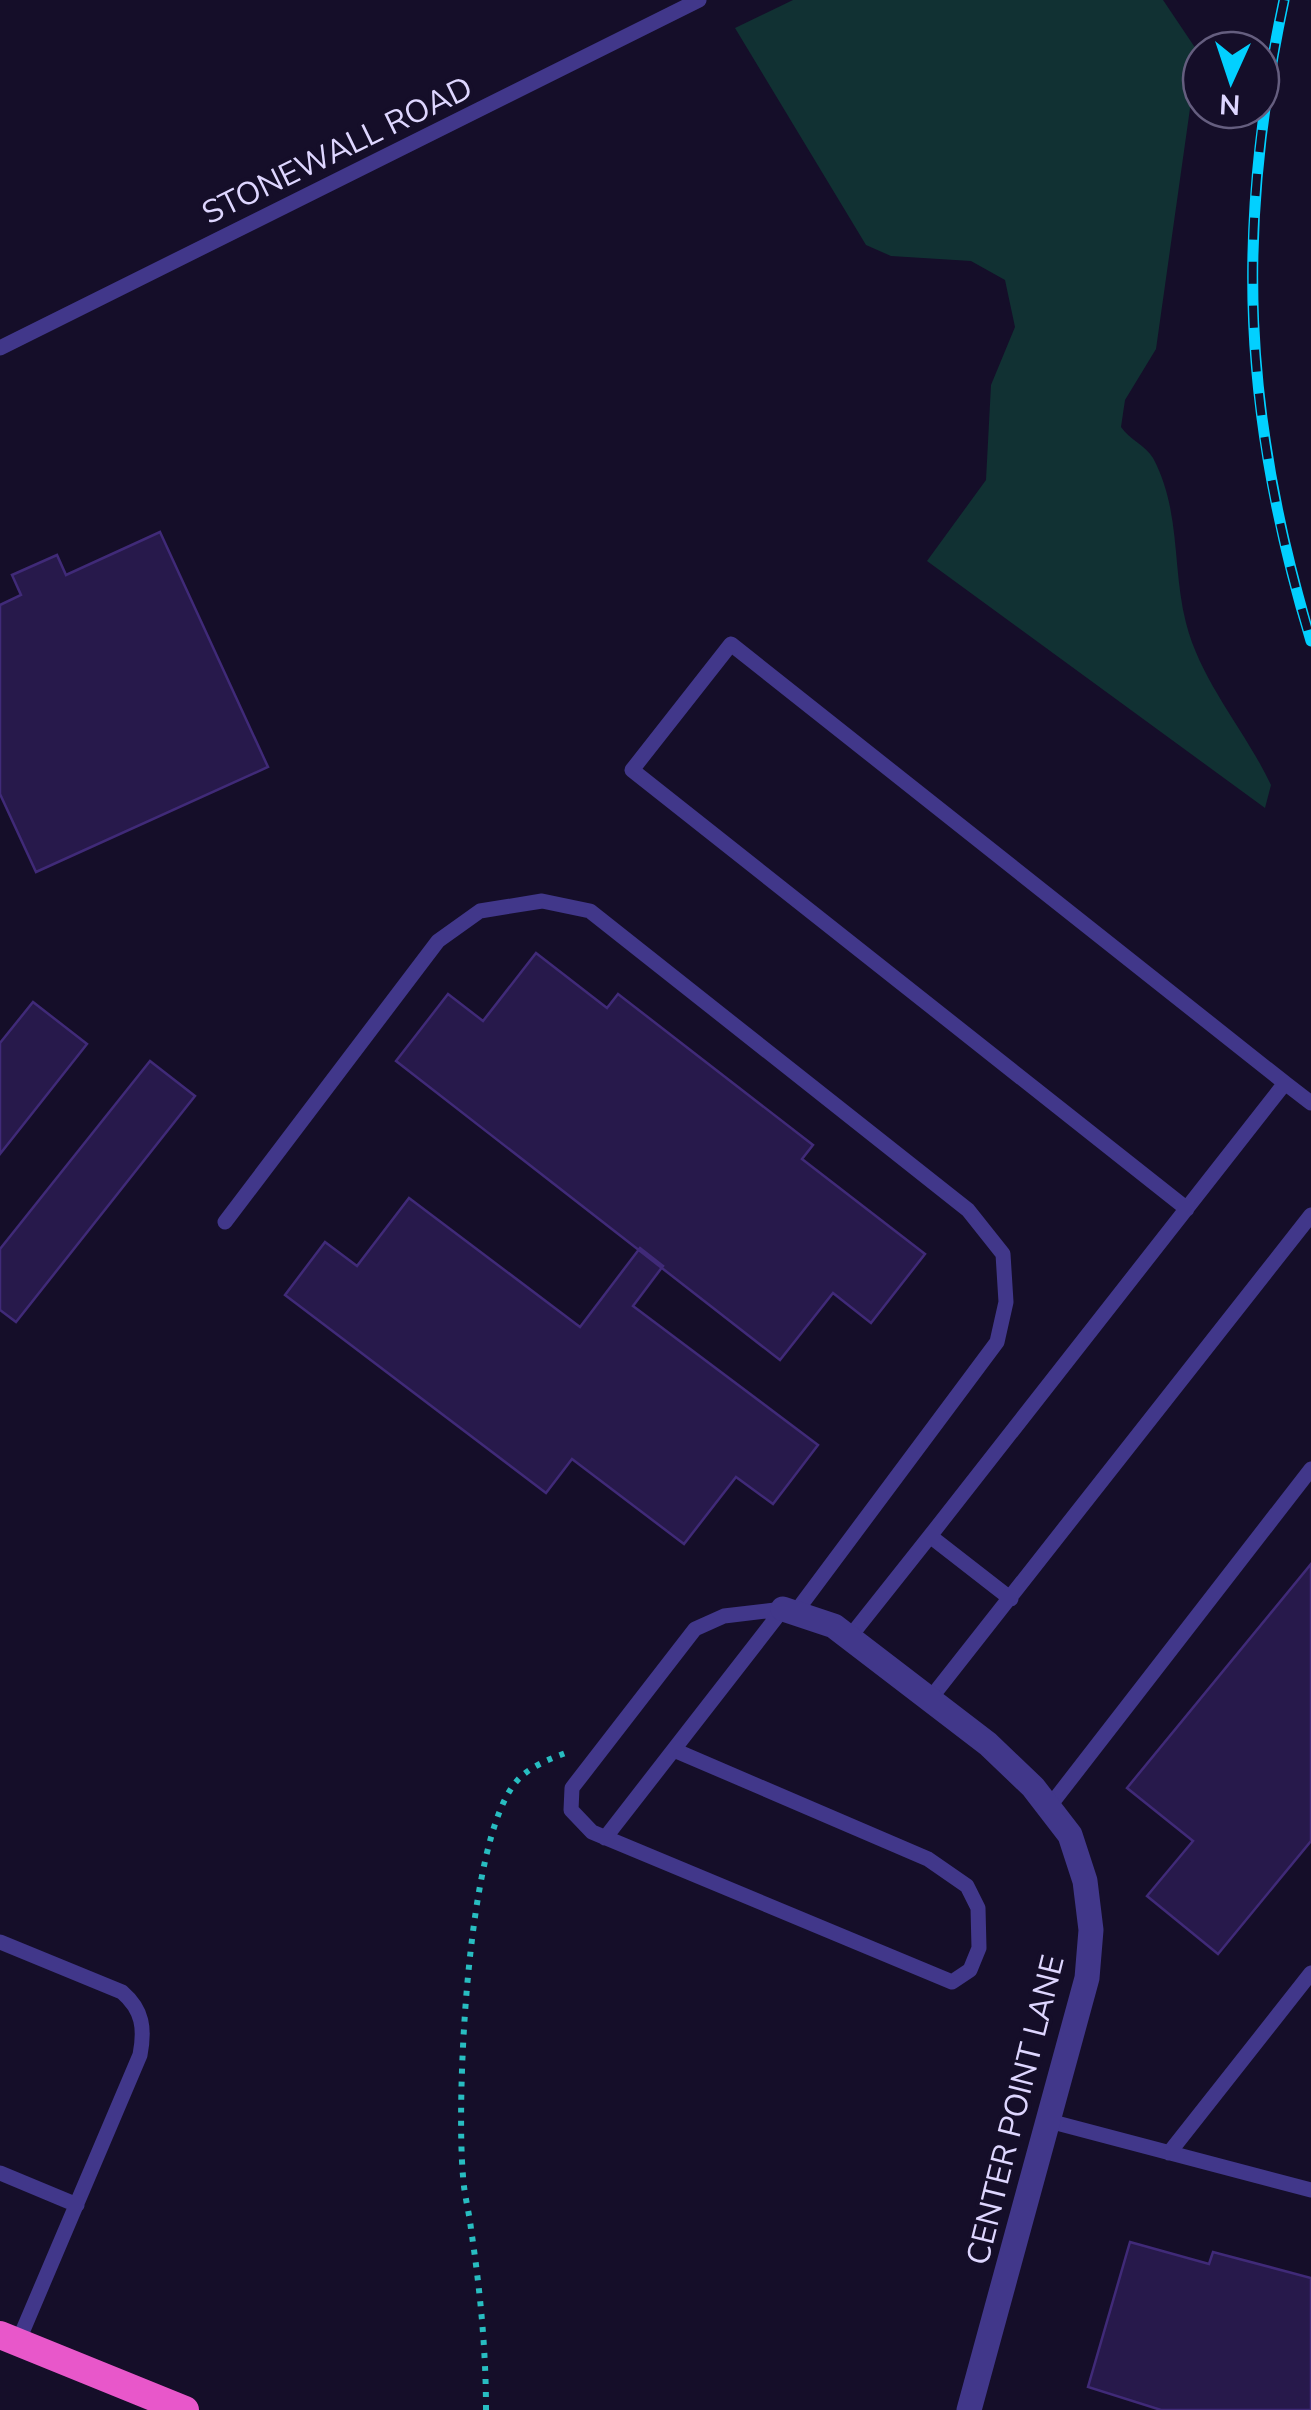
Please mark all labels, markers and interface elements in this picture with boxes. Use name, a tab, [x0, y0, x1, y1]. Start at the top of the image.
north arrow	[1181, 30, 1281, 130]
street label: STONEWALL ROAD	[195, 66, 480, 235]
text: N	[1218, 84, 1241, 123]
street label: CENTER POINT LANE	[956, 1951, 1075, 2269]

